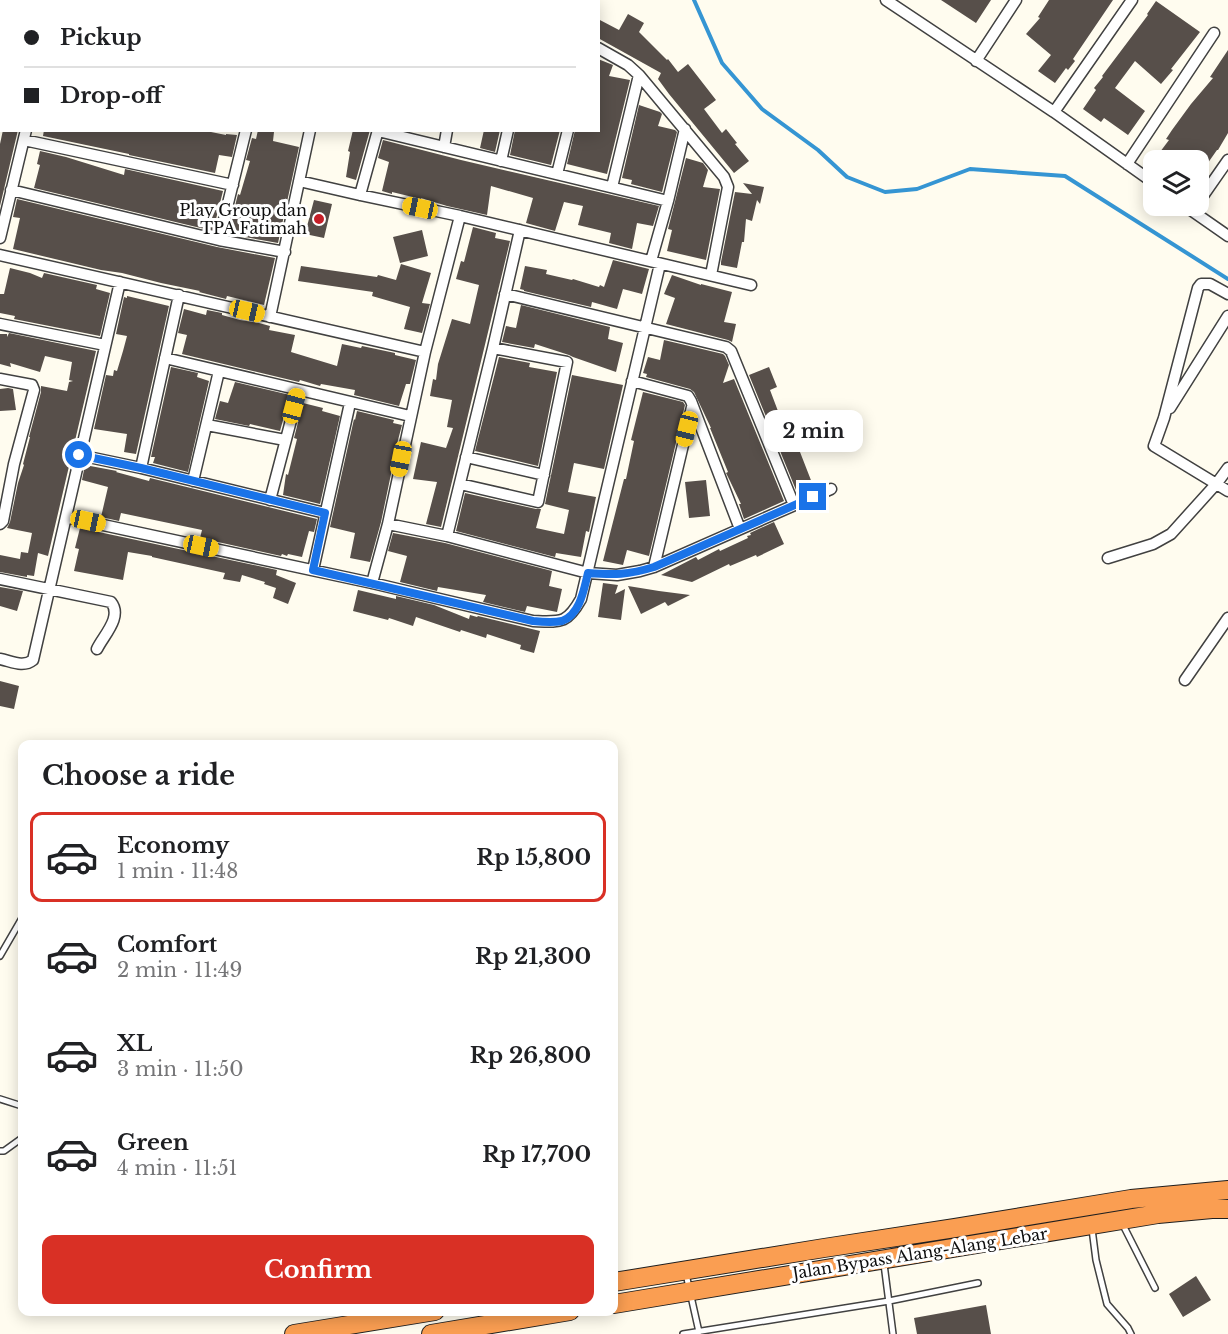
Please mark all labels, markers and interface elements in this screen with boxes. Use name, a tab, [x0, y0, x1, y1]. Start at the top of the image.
text: Pickup	[60, 24, 142, 51]
text: Drop-off	[60, 82, 162, 109]
map controls	[1143, 150, 1209, 216]
button: layers	[1143, 150, 1209, 216]
car	[401, 195, 439, 221]
place label: Play Group dan TPA Fatimah	[179, 200, 307, 238]
marker: Play Group dan TPA Fatimah	[312, 212, 326, 226]
car	[227, 298, 267, 324]
car	[281, 386, 307, 426]
car	[674, 409, 700, 449]
callout: 2 min	[764, 410, 862, 452]
text: 2 min	[782, 419, 845, 443]
car	[389, 440, 413, 478]
route start	[65, 441, 92, 468]
route end	[799, 483, 826, 510]
car	[69, 508, 107, 534]
car	[182, 533, 220, 559]
text: Choose a ride	[42, 759, 235, 792]
icon: car	[45, 830, 99, 884]
text: Economy	[117, 832, 229, 859]
text: Rp 15,800	[476, 844, 591, 871]
text: 1 min · 11:48	[117, 859, 238, 883]
icon: car	[45, 929, 99, 983]
text: Comfort	[117, 931, 217, 958]
text: Rp 21,300	[475, 943, 591, 970]
text: 2 min · 11:49	[117, 958, 242, 982]
icon: car	[45, 1028, 99, 1082]
text: XL	[117, 1030, 152, 1057]
text: Rp 26,800	[470, 1042, 591, 1069]
text: 3 min · 11:50	[117, 1057, 243, 1081]
icon: car	[45, 1127, 99, 1181]
text: Green	[117, 1129, 189, 1156]
text: Rp 17,700	[482, 1141, 591, 1168]
text: 4 min · 11:51	[117, 1156, 238, 1180]
street label: Jalan Bypass Alang-Alang Lebar	[789, 1223, 1049, 1283]
button: Confirm	[42, 1235, 594, 1304]

